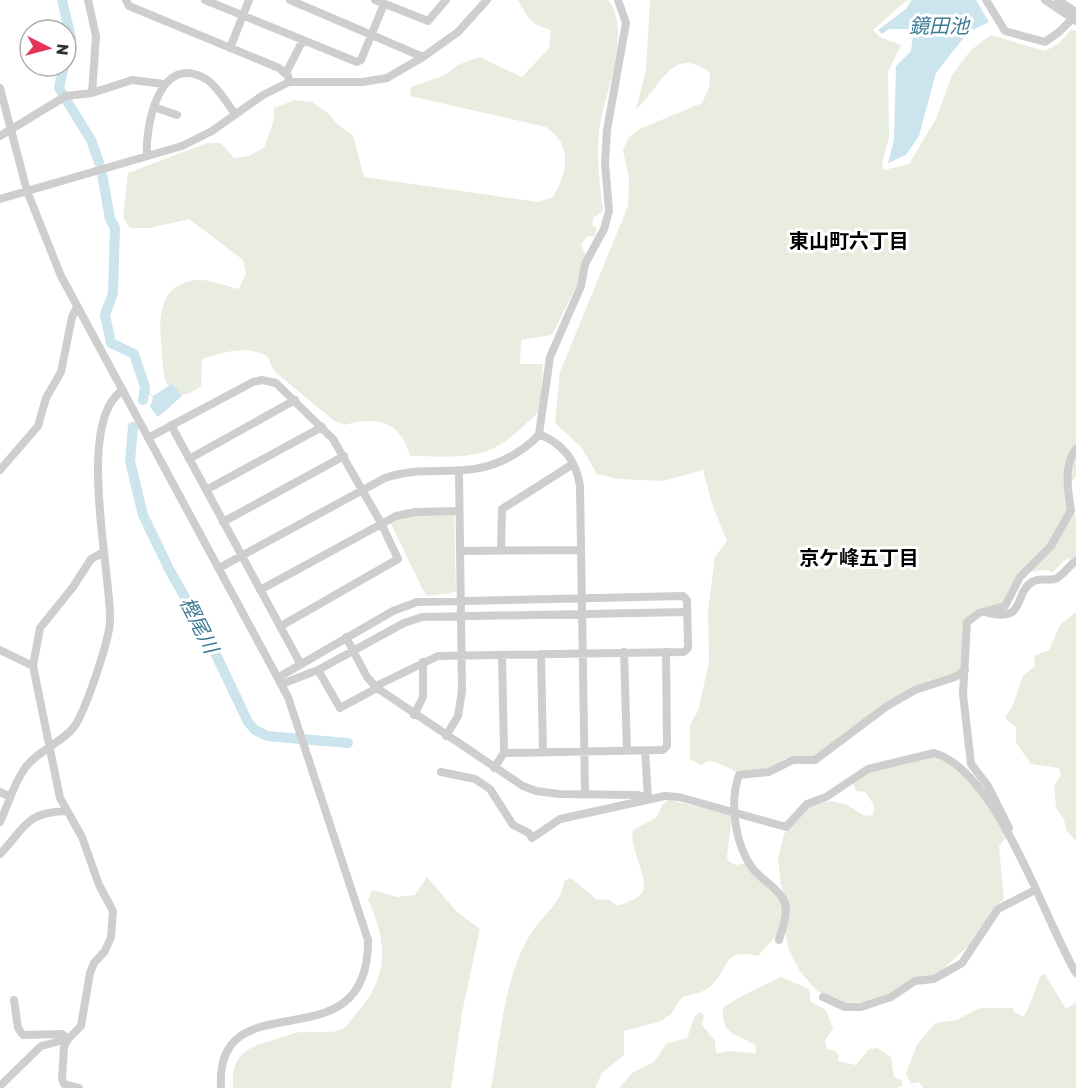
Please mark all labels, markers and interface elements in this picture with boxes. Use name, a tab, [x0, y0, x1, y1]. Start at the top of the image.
water label: 鏡田池	[909, 14, 971, 38]
north arrow	[18, 18, 78, 78]
text: N	[52, 43, 72, 56]
district label: 東山町六丁目	[789, 229, 909, 253]
district label: 京ケ峰五丁目	[799, 546, 919, 570]
water label: 樫尾川	[175, 593, 224, 659]

